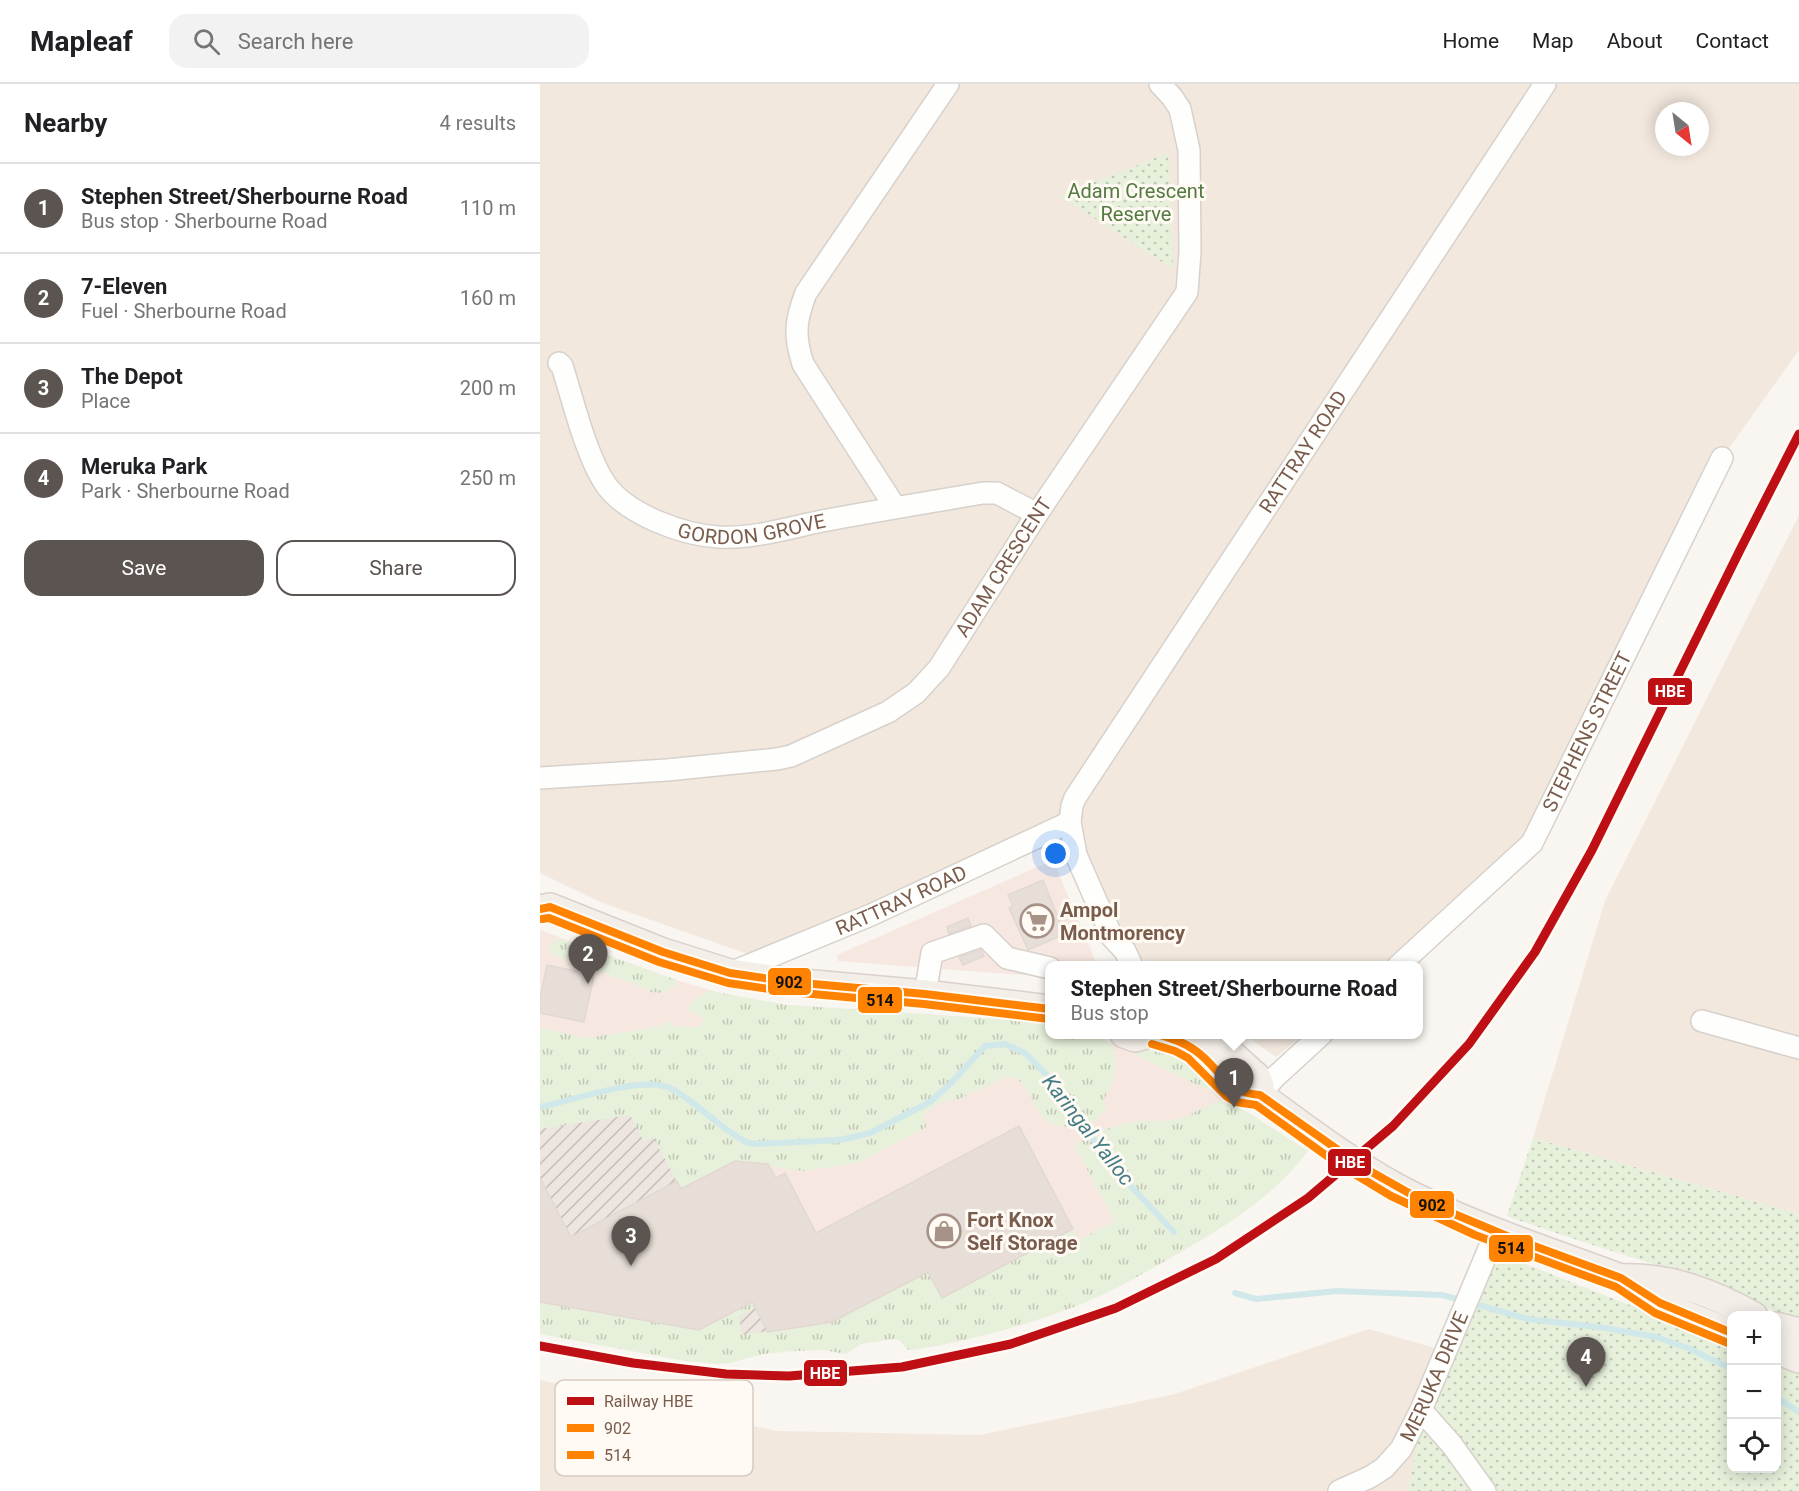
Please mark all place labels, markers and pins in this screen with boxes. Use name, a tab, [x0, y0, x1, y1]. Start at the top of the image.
place label: Ampol Montmorency	[1060, 898, 1186, 945]
supermarket icon: Ampol Montmorency	[1019, 903, 1055, 939]
pin: 2	[568, 934, 608, 984]
pin: 1	[1214, 1058, 1254, 1108]
place label: Fort Knox Self Storage	[967, 1208, 1078, 1255]
shop icon: Fort Knox Self Storage	[926, 1213, 962, 1249]
pin: 3	[612, 1216, 650, 1266]
pin: 4	[1566, 1338, 1606, 1387]

